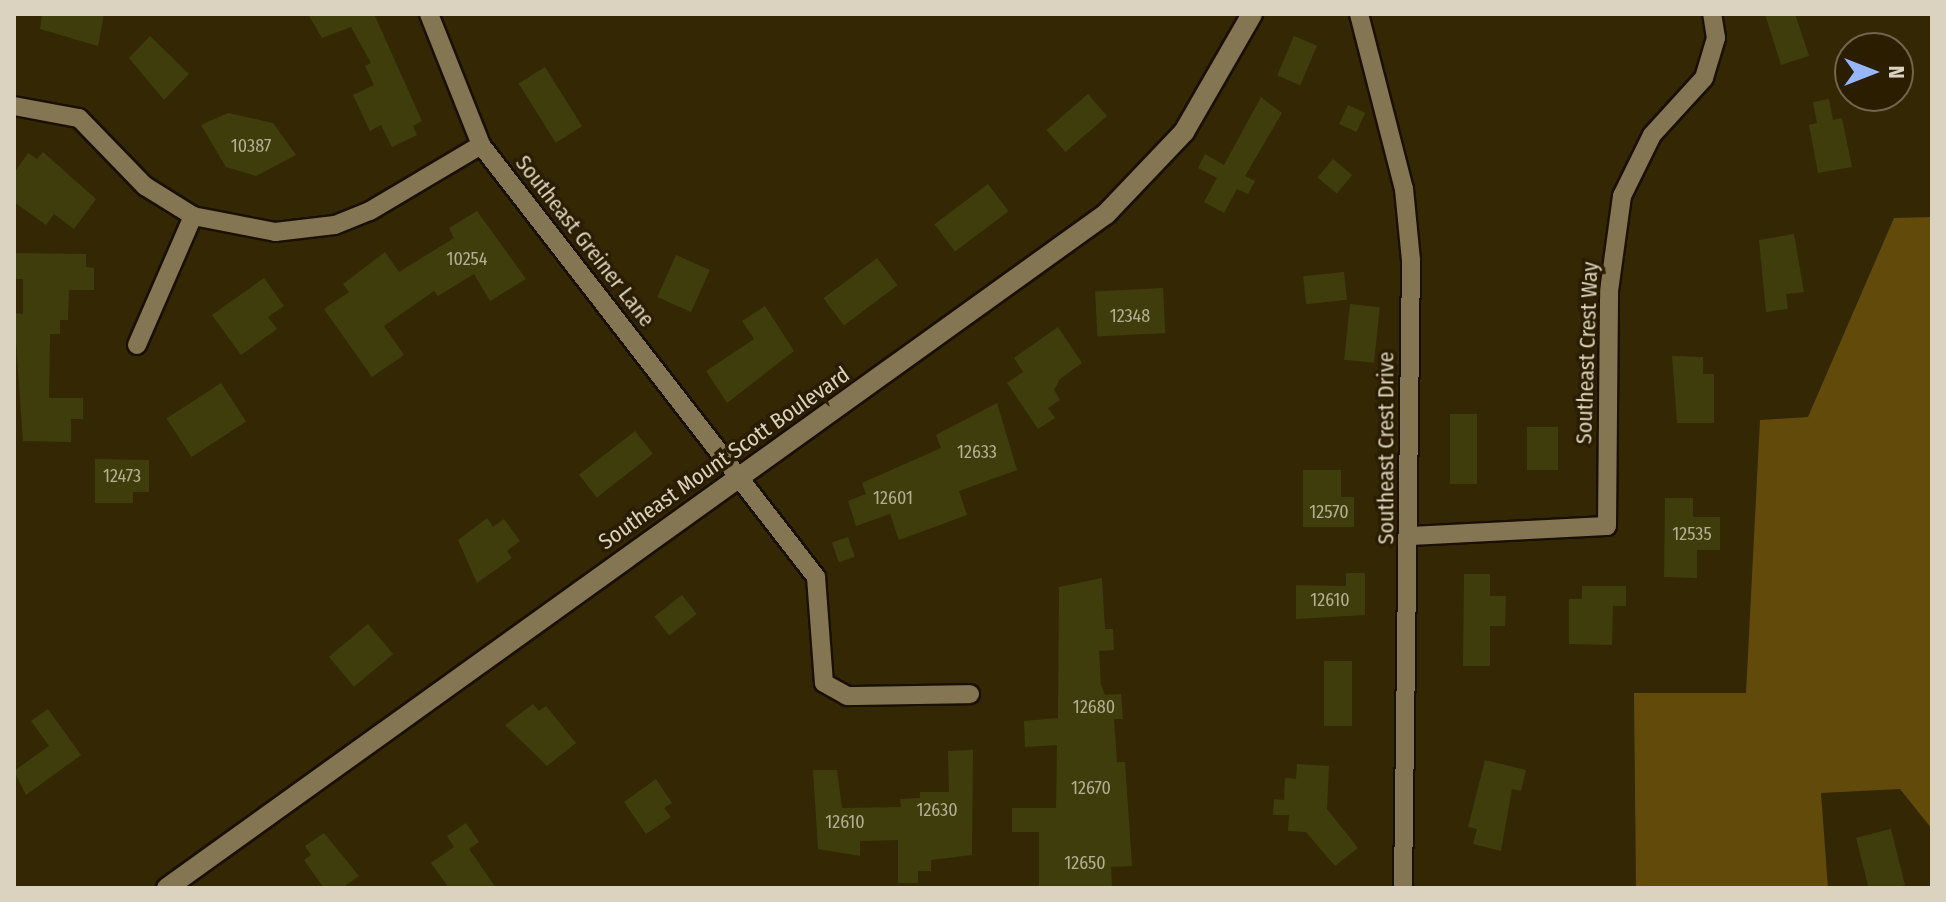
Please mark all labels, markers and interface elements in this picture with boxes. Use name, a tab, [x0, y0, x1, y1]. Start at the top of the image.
north arrow	[1834, 32, 1914, 112]
text: N	[1883, 65, 1910, 79]
house number: 10387	[231, 135, 271, 157]
street label: Southeast Greiner Lane	[510, 150, 660, 332]
house number: 10254	[446, 248, 488, 270]
street label: Southeast Crest Way	[1571, 261, 1603, 445]
house number: 12348	[1110, 305, 1150, 327]
street label: Southeast Crest Drive	[1373, 352, 1399, 544]
street label: Southeast Mount Scott Boulevard	[593, 361, 855, 555]
house number: 12633	[957, 441, 997, 463]
house number: 12473	[103, 465, 141, 487]
house number: 12601	[873, 487, 913, 509]
house number: 12570	[1309, 501, 1349, 523]
house number: 12535	[1672, 523, 1712, 545]
house number: 12610	[1310, 589, 1350, 611]
house number: 12680	[1073, 696, 1115, 718]
house number: 12670	[1071, 777, 1111, 799]
house number: 12630	[916, 799, 958, 821]
house number: 12610	[825, 811, 865, 833]
house number: 12650	[1064, 852, 1106, 874]

